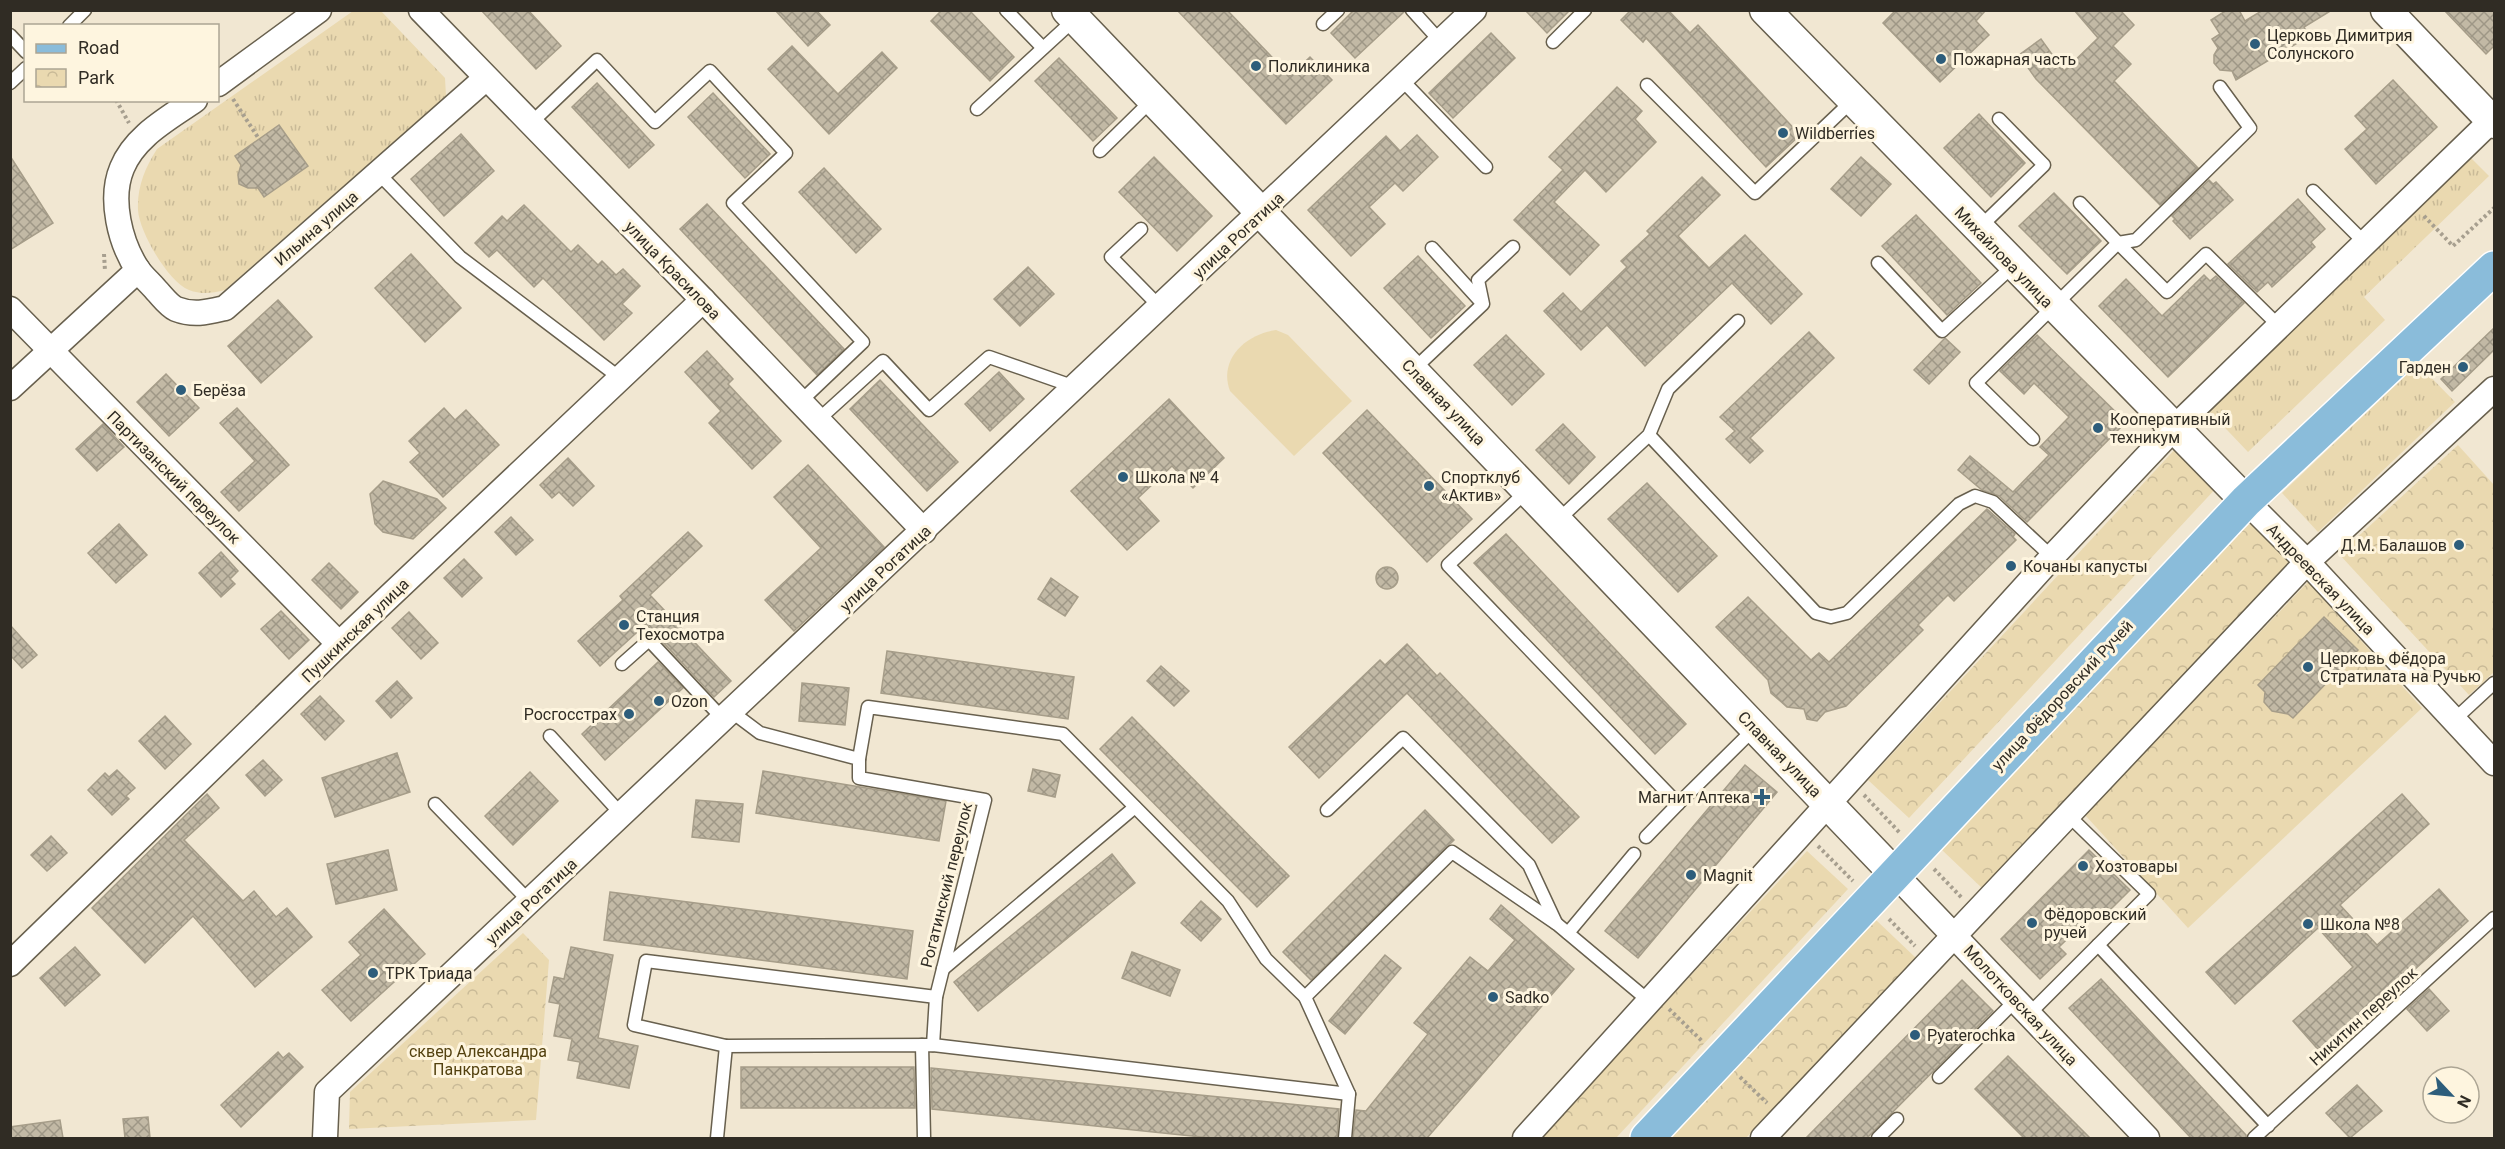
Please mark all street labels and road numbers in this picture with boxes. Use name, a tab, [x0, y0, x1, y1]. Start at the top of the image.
street label: Ильина улица	[271, 187, 362, 270]
street label: улица Рогатица	[1189, 188, 1288, 282]
street label: Михайлова улица	[1951, 203, 2057, 312]
street label: улица Красилова	[621, 217, 724, 324]
street label: Славная улица	[1398, 355, 1489, 449]
street label: Партизанский переулок	[103, 407, 244, 548]
street label: Андреевская улица	[2263, 520, 2378, 639]
street label: улица Рогатица	[836, 521, 935, 615]
street label: Пушкинская улица	[298, 574, 413, 686]
street label: улица Фёдоровский Ручей	[1988, 616, 2137, 774]
street label: Славная улица	[1734, 707, 1825, 801]
street label: Рогатинский переулок	[917, 800, 976, 970]
street label: улица Рогатица	[482, 854, 581, 948]
street label: Молотковская улица	[1960, 941, 2081, 1070]
street label: Никитин переулок	[2306, 963, 2421, 1070]

